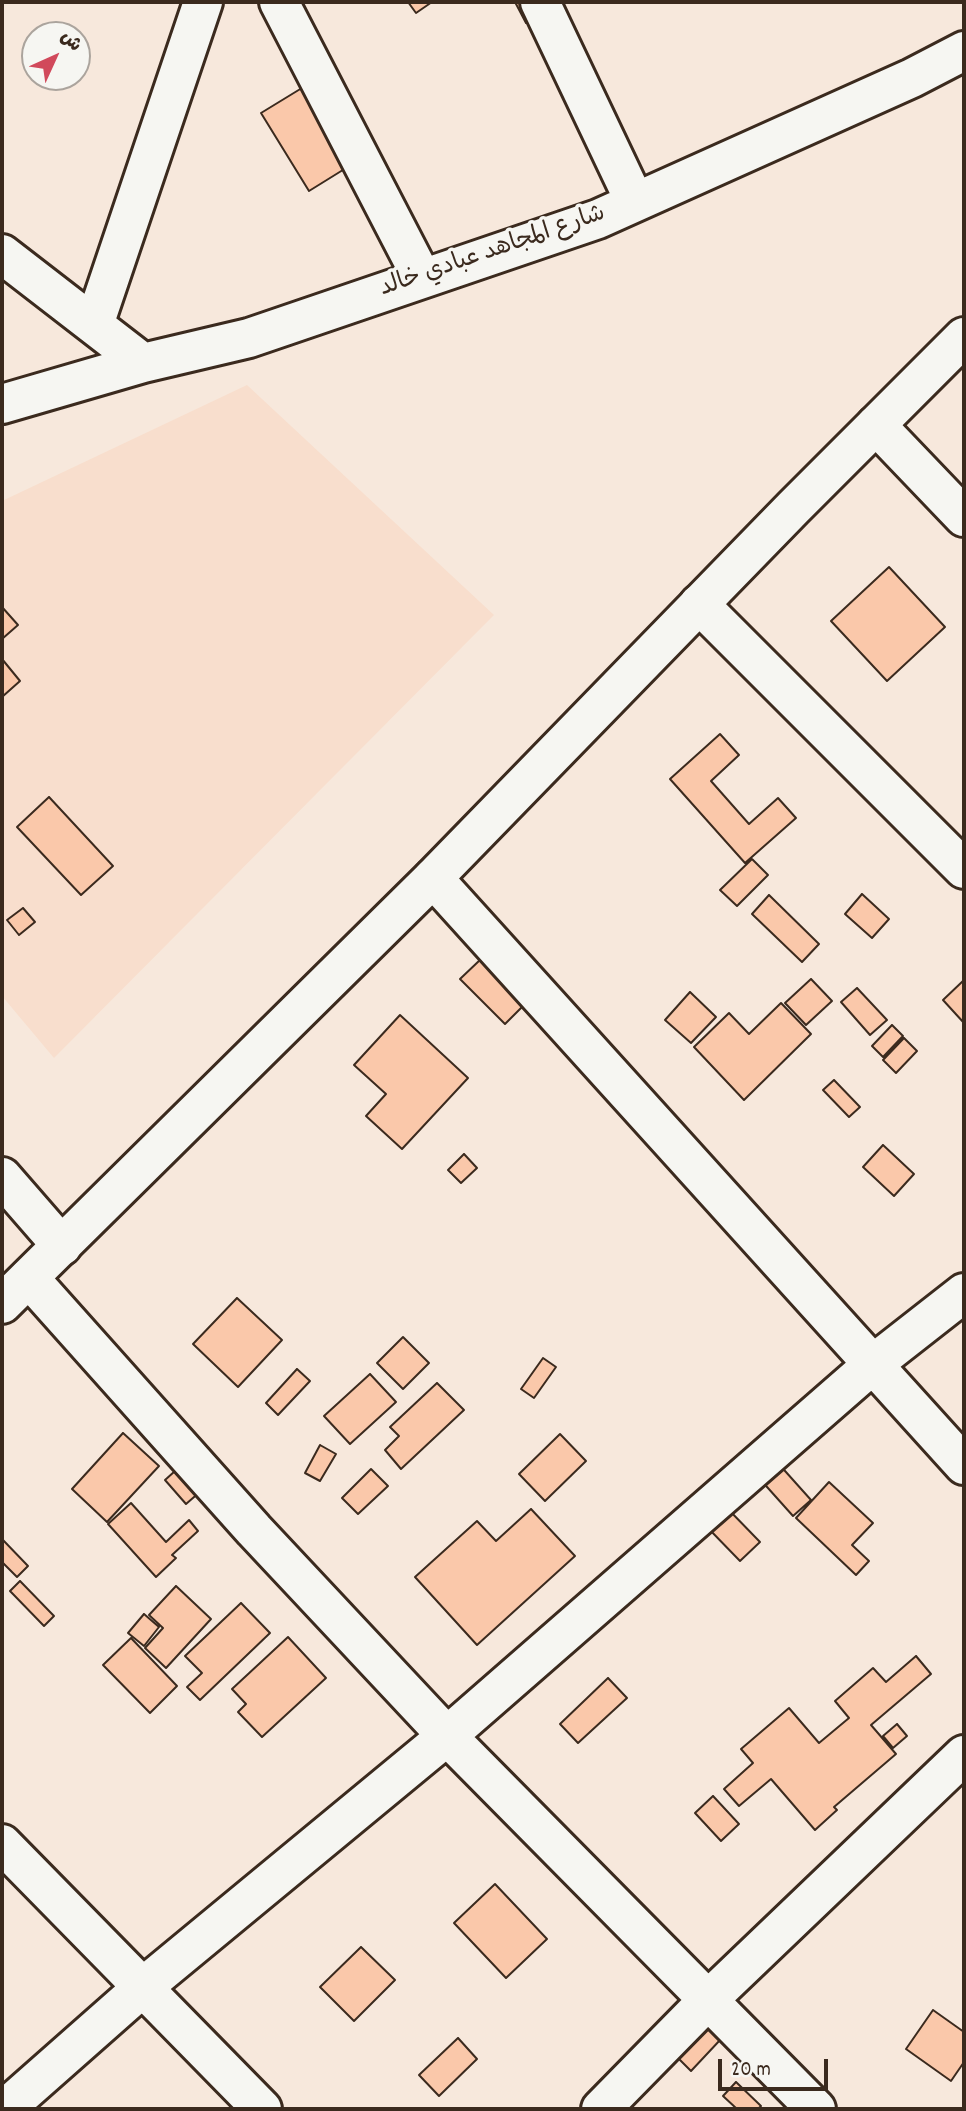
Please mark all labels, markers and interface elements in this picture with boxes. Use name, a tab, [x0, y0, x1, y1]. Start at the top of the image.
north arrow	[21, 21, 91, 91]
text: ش	[53, 25, 87, 59]
street label: شارع المجاهد عبادي خالد	[376, 201, 610, 305]
scale bar	[721, 2044, 831, 2088]
text: 20 m	[731, 2056, 771, 2086]

